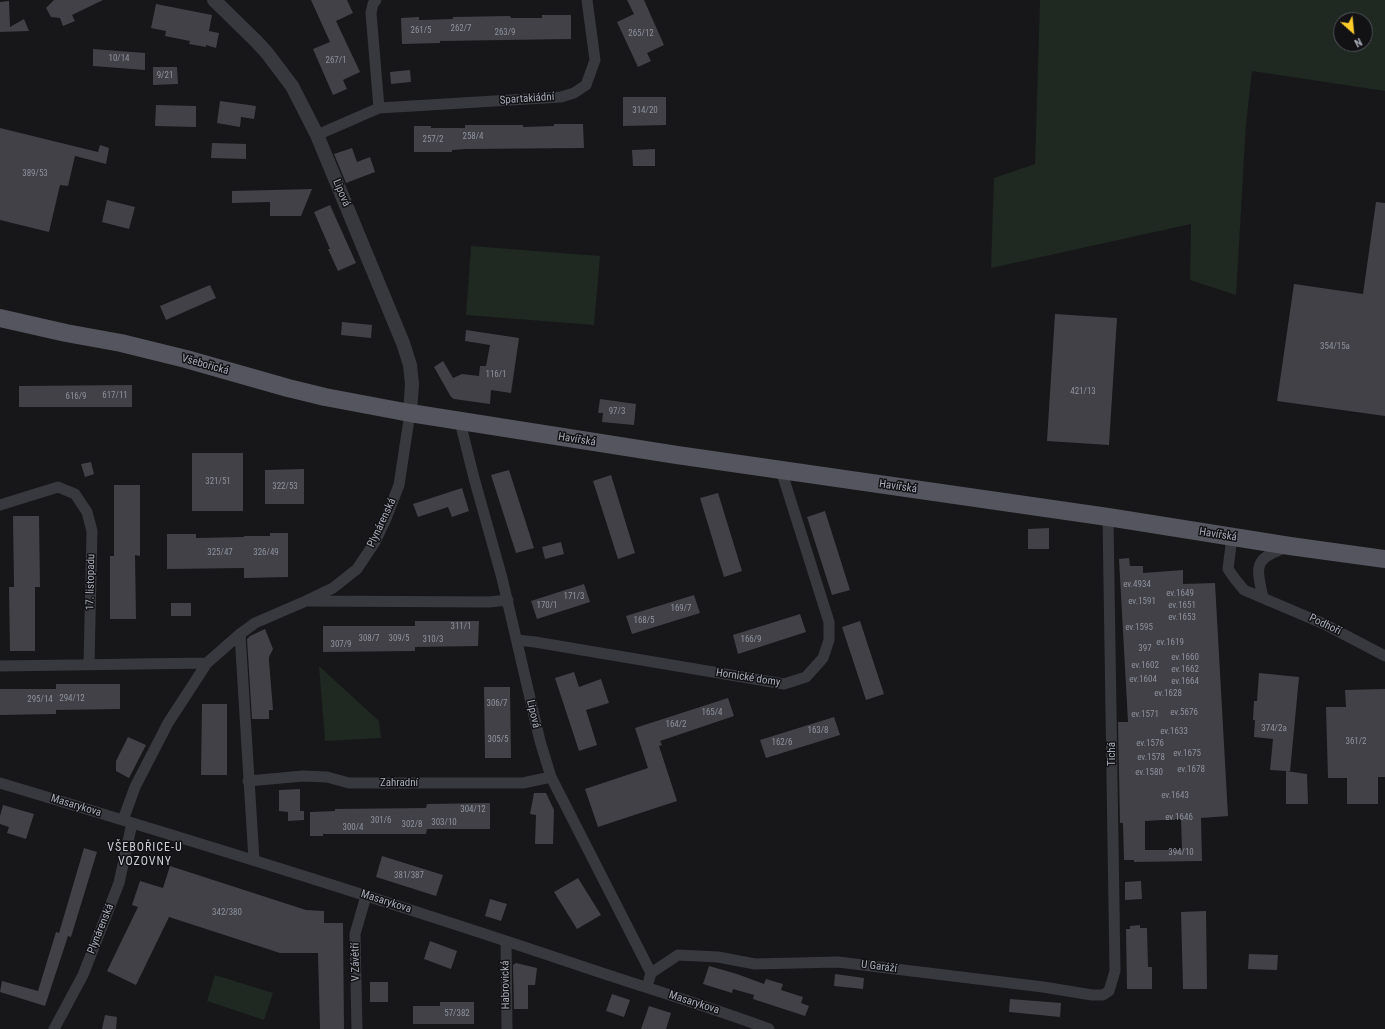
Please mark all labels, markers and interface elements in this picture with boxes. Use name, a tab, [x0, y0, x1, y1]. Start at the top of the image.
north arrow	[1333, 12, 1373, 52]
house number: 262/7	[450, 24, 472, 34]
house number: 261/5	[410, 26, 432, 36]
house number: 263/9	[494, 28, 516, 38]
house number: 265/12	[628, 29, 654, 39]
text: N	[1352, 35, 1364, 50]
house number: 10/14	[108, 54, 130, 64]
house number: 267/1	[325, 56, 347, 66]
house number: 9/21	[157, 71, 173, 81]
street label: Spartakiádní	[499, 91, 555, 107]
house number: 314/20	[632, 106, 658, 116]
house number: 258/4	[462, 132, 484, 142]
house number: 257/2	[422, 135, 444, 145]
house number: 389/53	[22, 169, 48, 179]
street label: Lipová	[329, 177, 353, 209]
house number: 354/15a	[1320, 342, 1350, 352]
street label: Všebořická	[180, 352, 230, 378]
house number: 116/1	[485, 370, 507, 380]
house number: 421/13	[1070, 387, 1096, 397]
house number: 617/11	[102, 391, 128, 401]
house number: 616/9	[65, 392, 87, 402]
house number: 97/3	[609, 407, 625, 417]
street label: Havířská	[557, 431, 597, 449]
house number: 321/51	[205, 477, 231, 487]
street label: Havířská	[878, 478, 918, 496]
house number: 322/53	[272, 482, 298, 492]
street label: Plynárenská	[365, 496, 399, 550]
street label: Havířská	[1198, 526, 1238, 544]
house number: 325/47	[207, 548, 233, 558]
house number: 326/49	[253, 548, 279, 558]
street label: 17. listopadu	[84, 554, 98, 610]
house number: ev.4934	[1123, 580, 1151, 590]
house number: ev.1649	[1166, 589, 1194, 599]
house number: 171/3	[563, 592, 585, 602]
house number: ev.1591	[1128, 597, 1156, 607]
house number: 170/1	[536, 601, 558, 611]
house number: ev.1651	[1168, 601, 1196, 611]
house number: 169/7	[670, 604, 692, 614]
street label: Podhoří	[1307, 612, 1343, 638]
house number: ev.1653	[1168, 613, 1196, 623]
house number: 168/5	[633, 616, 655, 626]
house number: 311/1	[450, 622, 472, 632]
house number: ev.1595	[1125, 623, 1153, 633]
house number: 308/7	[358, 634, 380, 644]
house number: 309/5	[388, 634, 410, 644]
house number: 310/3	[422, 635, 444, 645]
house number: 166/9	[740, 635, 762, 645]
house number: ev.1619	[1156, 638, 1184, 648]
house number: 307/9	[330, 640, 352, 650]
house number: 397	[1138, 644, 1152, 654]
house number: ev.1660	[1171, 653, 1199, 663]
house number: ev.1602	[1131, 661, 1159, 671]
house number: ev.1662	[1171, 665, 1199, 675]
street label: Hornické domy	[715, 666, 781, 690]
house number: ev.1604	[1129, 675, 1157, 685]
house number: ev.1664	[1171, 677, 1199, 687]
house number: ev.1628	[1154, 689, 1182, 699]
house number: 294/12	[59, 694, 85, 704]
house number: 295/14	[27, 695, 53, 705]
house number: 306/7	[486, 699, 508, 709]
street label: Lipová	[523, 699, 543, 729]
house number: 165/4	[701, 708, 723, 718]
house number: ev.5676	[1170, 708, 1198, 718]
house number: ev.1571	[1131, 710, 1159, 720]
house number: 164/2	[665, 720, 687, 730]
house number: 374/2a	[1261, 724, 1287, 734]
house number: 163/8	[807, 726, 829, 736]
house number: ev.1633	[1160, 727, 1188, 737]
house number: 305/5	[487, 735, 509, 745]
house number: 361/2	[1345, 737, 1367, 747]
house number: 162/6	[771, 738, 793, 748]
house number: ev.1576	[1136, 739, 1164, 749]
street label: Tichá	[1105, 742, 1119, 766]
house number: ev.1675	[1173, 749, 1201, 759]
house number: ev.1578	[1137, 753, 1165, 763]
house number: ev.1678	[1177, 765, 1205, 775]
house number: ev.1580	[1135, 768, 1163, 778]
street label: Zahradní	[380, 776, 418, 790]
house number: ev.1643	[1161, 791, 1189, 801]
street label: Masarykova	[49, 792, 103, 820]
house number: 304/12	[460, 805, 486, 815]
house number: ev.1646	[1165, 813, 1193, 823]
house number: 301/6	[370, 816, 392, 826]
house number: 303/10	[431, 818, 457, 828]
house number: 302/8	[401, 820, 423, 830]
house number: 300/4	[342, 823, 364, 833]
district label: VŠEBOŘICE-U VOZOVNY	[107, 841, 183, 869]
house number: 394/10	[1168, 848, 1194, 858]
house number: 381/387	[394, 871, 424, 881]
street label: Masarykova	[359, 888, 413, 916]
street label: Plynárenská	[85, 902, 117, 956]
house number: 342/380	[212, 908, 242, 918]
street label: V Závětří	[349, 943, 363, 981]
street label: U Garáží	[860, 958, 898, 976]
street label: Habrovická	[499, 961, 513, 1009]
street label: Masarykova	[667, 989, 721, 1017]
house number: 57/382	[444, 1009, 470, 1019]

